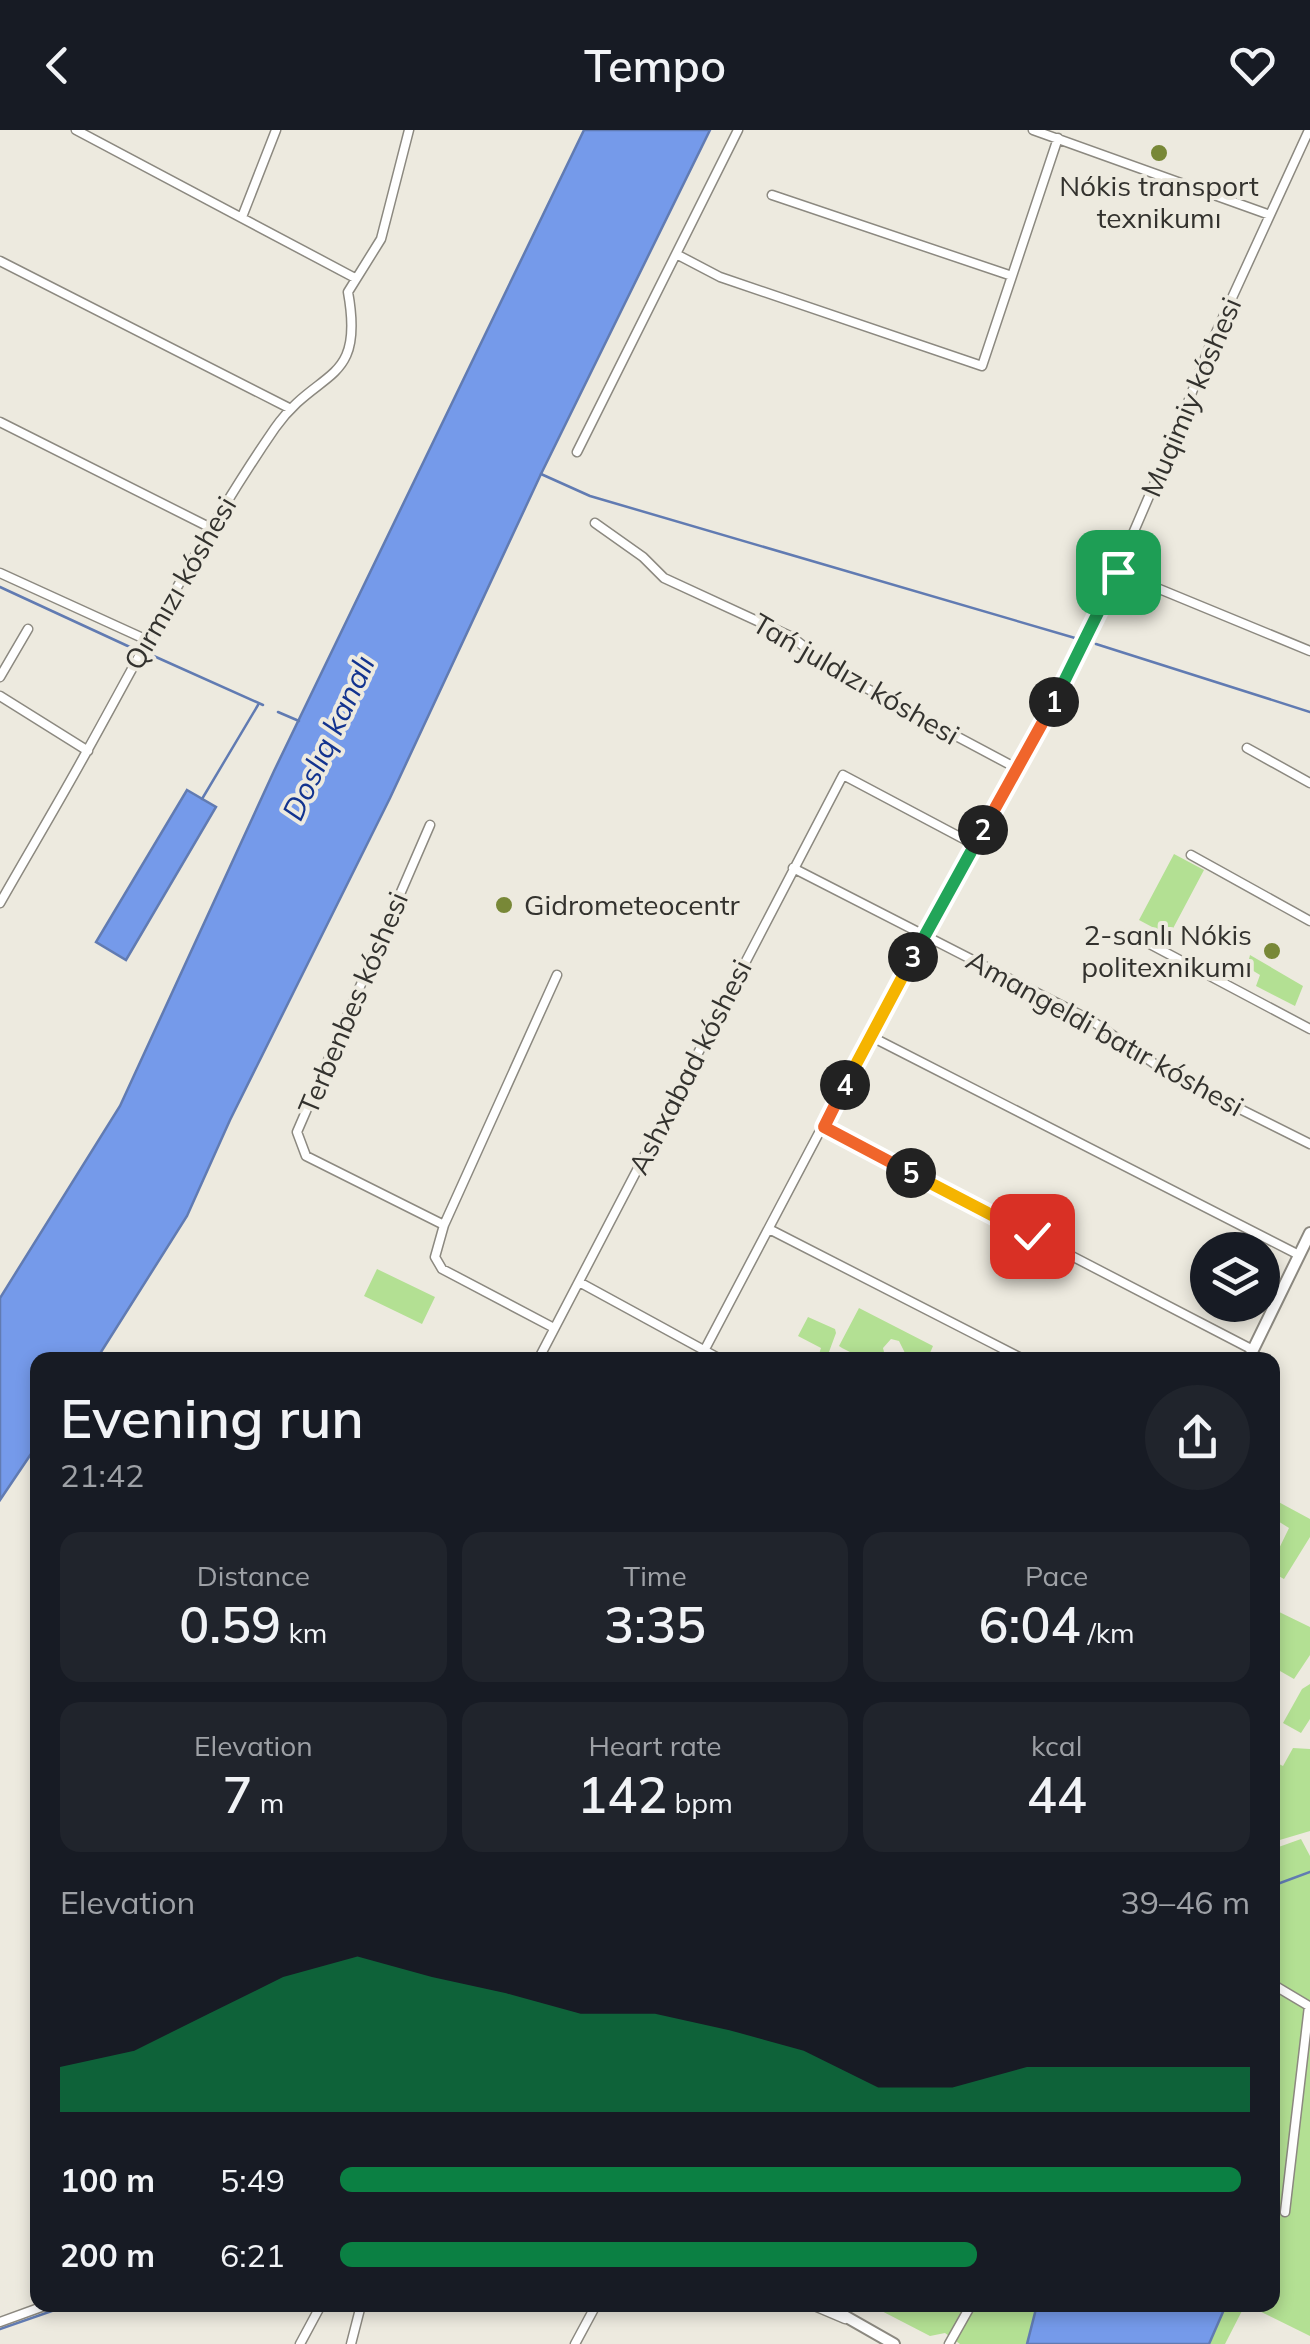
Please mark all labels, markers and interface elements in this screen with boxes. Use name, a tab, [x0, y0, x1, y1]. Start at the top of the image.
text: Tempo	[584, 37, 726, 93]
icon: back	[30, 38, 85, 93]
icon: heart	[1225, 38, 1280, 93]
marker: Nókis transport texnikumı	[1148, 142, 1170, 164]
place label: Nókis transport texnikumı	[1059, 168, 1259, 235]
street label: Muqimiy kóshesi	[1133, 292, 1248, 502]
street label: Qırmızı kóshesi	[116, 490, 243, 676]
pin	[1076, 530, 1161, 615]
icon: arrive	[1091, 545, 1146, 600]
street label: Tań juldızı kóshesi	[747, 605, 966, 752]
water label: Doslıq kanalı	[273, 649, 383, 826]
pin: 1	[1029, 677, 1079, 727]
text: 1	[1046, 684, 1062, 719]
pin: 2	[958, 805, 1008, 855]
text: 2	[975, 812, 991, 847]
street label: Terbenbes kóshesi	[290, 886, 415, 1119]
place label: Gidrometeocentr	[524, 887, 741, 922]
marker: Gidrometeocentr	[493, 894, 515, 916]
place label: 2-sanlı Nókis politexnikumı	[1081, 917, 1252, 984]
pin: 3	[888, 932, 938, 982]
text: 3	[905, 939, 921, 974]
marker: 2-sanlı Nókis politexnikumı	[1261, 940, 1283, 962]
street label: Amangeldi batır kóshesi	[960, 942, 1250, 1123]
street label: Ashxabad kóshesi	[620, 954, 759, 1180]
pin: 4	[820, 1060, 870, 1110]
text: 4	[837, 1067, 853, 1102]
pin: 5	[886, 1148, 936, 1198]
text: 5	[903, 1155, 919, 1190]
pin	[990, 1194, 1075, 1279]
icon: check	[1005, 1209, 1060, 1264]
map controls	[1190, 1232, 1280, 1322]
button: layers	[1190, 1232, 1280, 1322]
text: Evening run	[60, 1383, 364, 1452]
button: share	[1145, 1385, 1250, 1490]
text: 21:42	[60, 1455, 144, 1495]
text: Distance	[197, 1558, 310, 1593]
text: Time	[623, 1558, 687, 1593]
text: Pace	[1025, 1558, 1088, 1593]
text: 0.59	[179, 1593, 281, 1656]
text: 3:35	[604, 1593, 706, 1656]
text: 6:04	[979, 1593, 1080, 1656]
text: km	[281, 1615, 327, 1650]
text: /km	[1080, 1615, 1135, 1650]
text: Elevation	[194, 1728, 313, 1763]
text: Heart rate	[588, 1728, 722, 1763]
text: kcal	[1031, 1728, 1082, 1763]
text: 7	[222, 1763, 252, 1826]
text: 142	[577, 1763, 667, 1826]
text: 44	[1027, 1763, 1087, 1826]
text: m	[252, 1785, 284, 1820]
text: bpm	[667, 1785, 733, 1820]
text: Elevation	[60, 1882, 195, 1922]
text: 39–46 m	[1121, 1882, 1250, 1922]
text: 100 m	[60, 2160, 155, 2200]
text: 5:49	[220, 2160, 285, 2200]
text: 200 m	[60, 2235, 155, 2275]
text: 6:21	[220, 2235, 285, 2275]

